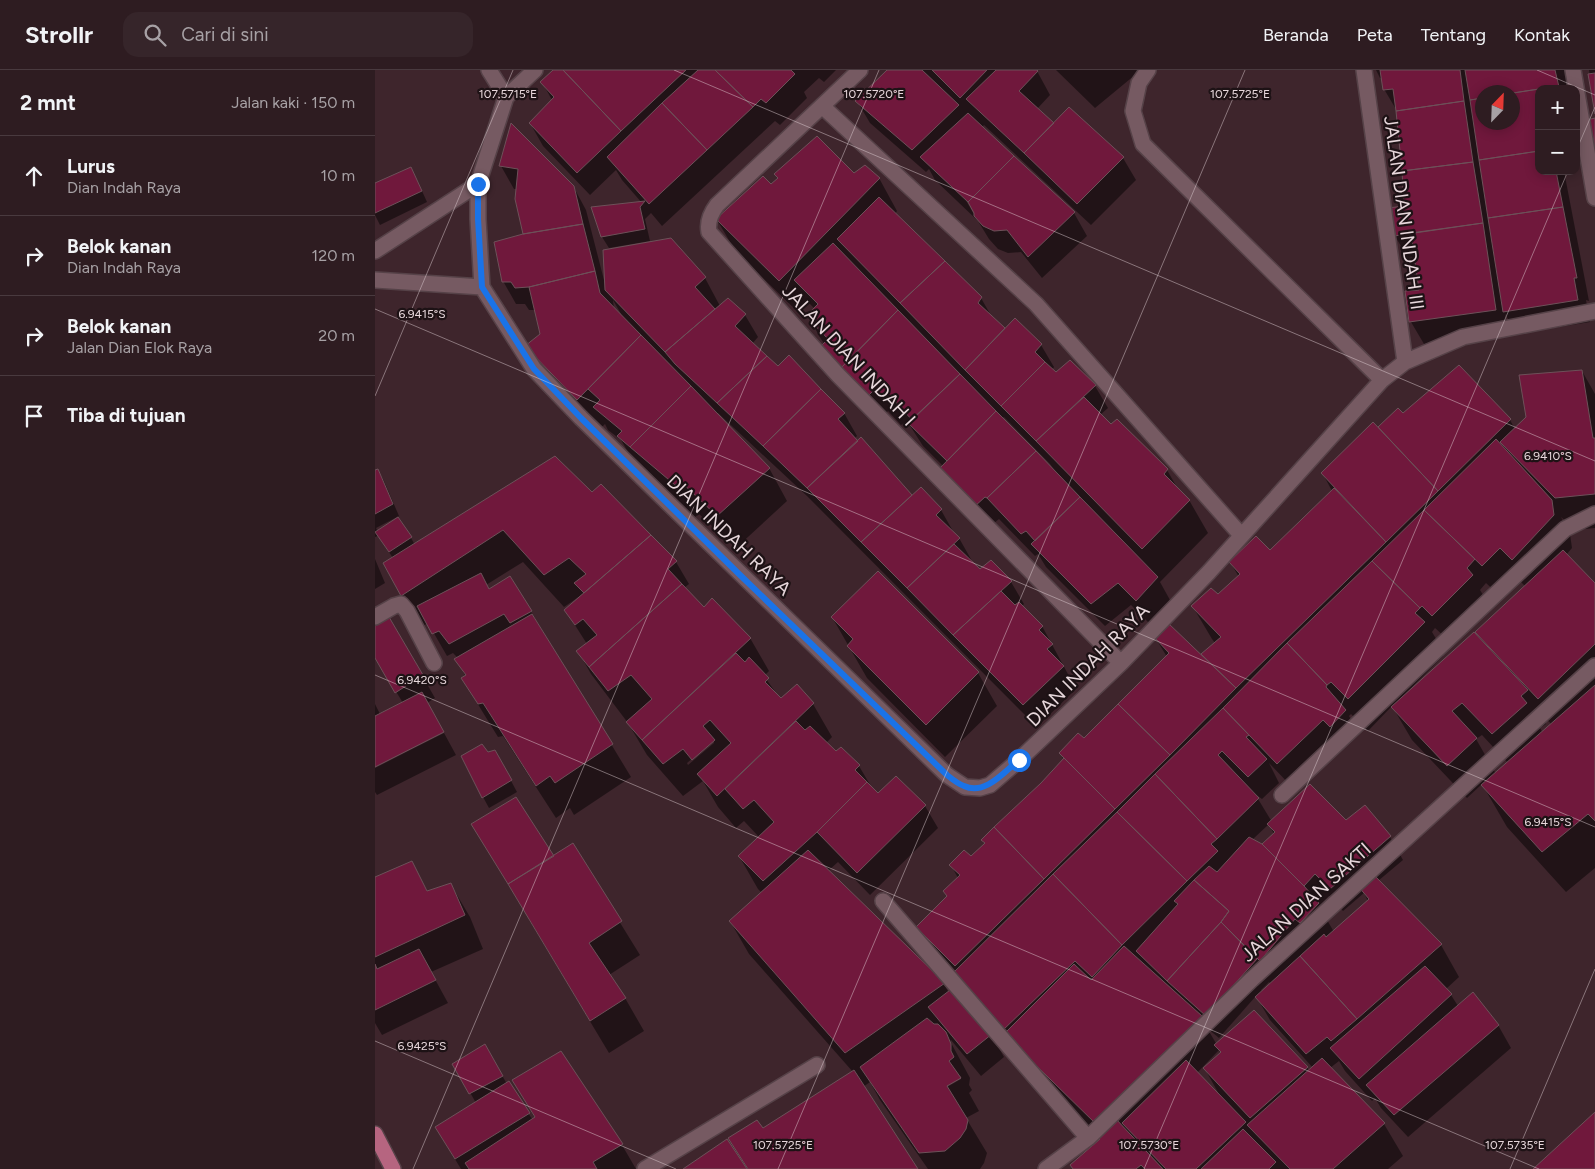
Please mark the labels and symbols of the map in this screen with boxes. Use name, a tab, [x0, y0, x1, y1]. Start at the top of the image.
north arrow	[1475, 85, 1520, 130]
text: 107.5715°E	[479, 87, 537, 101]
text: 107.5720°E	[844, 87, 904, 101]
text: 107.5725°E	[1210, 87, 1270, 101]
street label: JALAN DIAN INDAH III	[1379, 115, 1429, 311]
route end	[467, 173, 490, 196]
street label: JALAN DIAN INDAH I	[777, 279, 921, 431]
text: 6.9415°S	[398, 307, 446, 321]
text: 6.9410°S	[1524, 449, 1572, 463]
street label: DIAN INDAH RAYA	[662, 470, 796, 600]
street label: DIAN INDAH RAYA	[1022, 599, 1154, 731]
text: 6.9420°S	[397, 673, 447, 687]
route start	[1008, 749, 1031, 772]
text: 6.9415°S	[1524, 815, 1572, 829]
street label: JALAN DIAN SAKTI	[1236, 838, 1376, 966]
text: 6.9425°S	[398, 1039, 446, 1053]
text: 107.5725°E	[753, 1138, 813, 1152]
text: 107.5730°E	[1119, 1138, 1179, 1152]
text: 107.5735°E	[1485, 1138, 1545, 1152]

